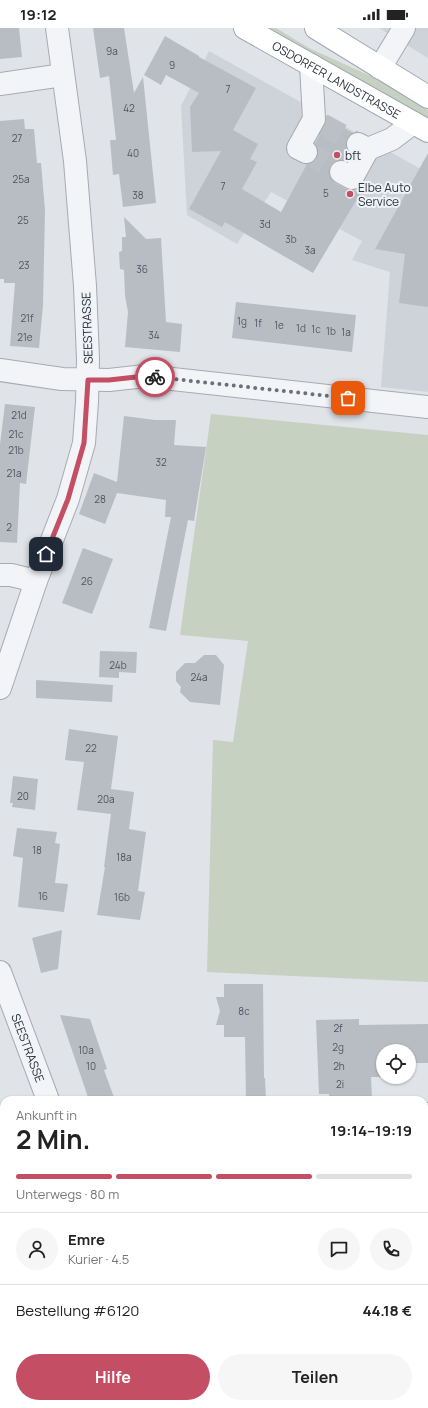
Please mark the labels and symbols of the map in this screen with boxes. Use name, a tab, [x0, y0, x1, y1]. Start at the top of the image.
street label: OSDORFER LANDSTRASSE	[269, 37, 404, 122]
house number: 9a	[106, 44, 118, 58]
house number: 9	[169, 58, 175, 72]
house number: 7	[225, 82, 231, 96]
house number: 42	[123, 101, 135, 115]
house number: 27	[12, 131, 22, 145]
house number: 40	[127, 146, 139, 160]
place label: bft	[345, 147, 361, 164]
marker: bft	[332, 150, 342, 160]
house number: 25a	[12, 172, 30, 186]
house number: 7	[220, 179, 226, 193]
place label: Elbe Auto Service	[358, 179, 411, 210]
house number: 5	[323, 186, 329, 200]
house number: 38	[132, 188, 144, 202]
marker: Elbe Auto Service	[345, 189, 355, 199]
house number: 25	[17, 213, 29, 227]
house number: 3d	[259, 217, 271, 231]
house number: 3b	[285, 232, 297, 246]
house number: 3a	[304, 243, 316, 257]
house number: 23	[18, 258, 30, 272]
house number: 36	[136, 262, 148, 276]
street label: SEESTRASSE	[77, 292, 97, 364]
house number: 21f	[20, 311, 34, 325]
house number: 1g	[237, 314, 247, 328]
house number: 1f	[254, 316, 262, 330]
house number: 1e	[274, 318, 284, 332]
house number: 1d	[296, 321, 306, 335]
house number: 1c	[311, 322, 321, 336]
house number: 1b	[326, 324, 336, 338]
house number: 1a	[341, 325, 351, 339]
house number: 34	[148, 328, 160, 342]
house number: 21e	[17, 330, 33, 344]
courier	[135, 357, 175, 397]
pin	[331, 381, 365, 415]
house number: 21d	[11, 408, 27, 422]
house number: 21c	[8, 427, 24, 441]
house number: 21b	[8, 443, 24, 457]
house number: 32	[155, 455, 167, 469]
house number: 21a	[6, 466, 22, 480]
house number: 28	[94, 492, 106, 506]
house number: 2	[6, 520, 12, 534]
pin	[29, 537, 63, 571]
house number: 26	[81, 574, 93, 588]
house number: 24b	[109, 658, 127, 672]
house number: 24a	[191, 670, 207, 684]
house number: 22	[85, 741, 97, 755]
house number: 20	[17, 789, 29, 803]
house number: 20a	[97, 792, 115, 806]
house number: 18	[32, 843, 42, 857]
house number: 18a	[116, 850, 132, 864]
house number: 16	[38, 889, 48, 903]
house number: 16b	[114, 890, 130, 904]
house number: 8c	[238, 1004, 250, 1018]
street label: SEESTRASSE	[8, 1011, 49, 1085]
house number: 2f	[333, 1021, 343, 1035]
house number: 2g	[332, 1040, 344, 1054]
house number: 10a	[78, 1043, 94, 1057]
house number: 10	[86, 1059, 96, 1073]
house number: 2h	[333, 1059, 345, 1073]
house number: 2i	[336, 1077, 344, 1091]

